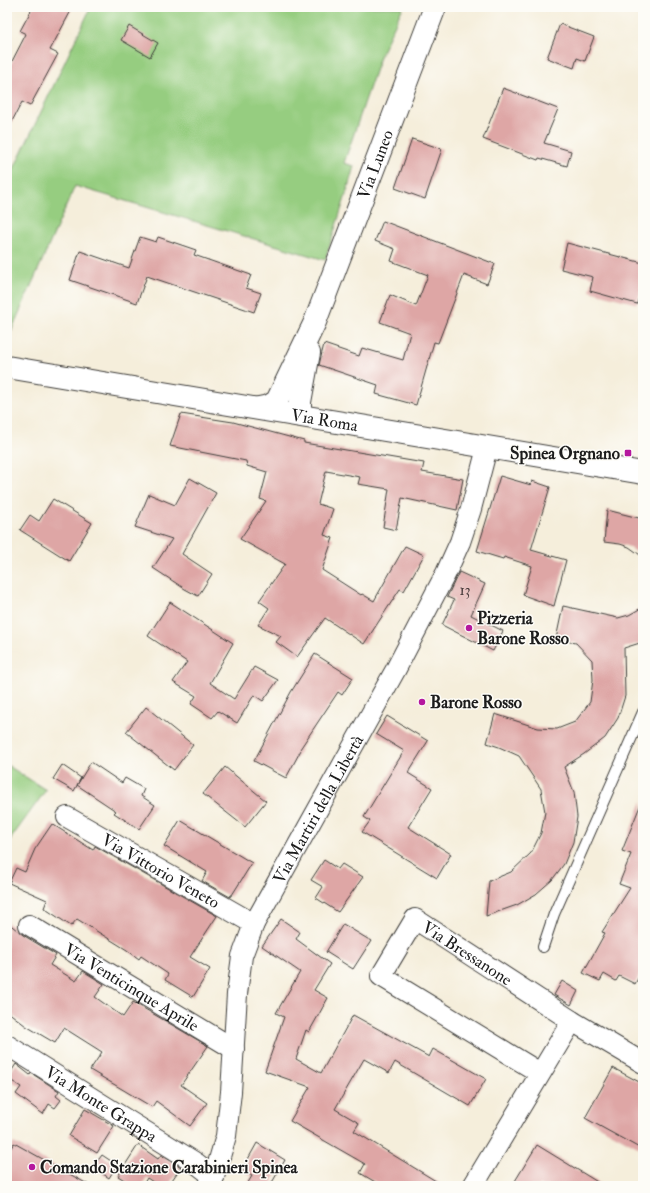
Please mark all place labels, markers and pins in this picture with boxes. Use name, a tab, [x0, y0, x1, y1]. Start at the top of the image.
place label: Spinea Orgnano	[510, 443, 620, 465]
marker: Spinea Orgnano	[623, 448, 633, 458]
place label: Pizzeria Barone Rosso	[477, 608, 569, 649]
marker: Pizzeria Barone Rosso	[464, 623, 474, 633]
place label: Barone Rosso	[430, 692, 522, 713]
marker: Barone Rosso	[417, 697, 427, 707]
place label: Comando Stazione Carabinieri Spinea	[40, 1157, 299, 1179]
marker: Comando Stazione Carabinieri Spinea	[27, 1162, 37, 1172]

